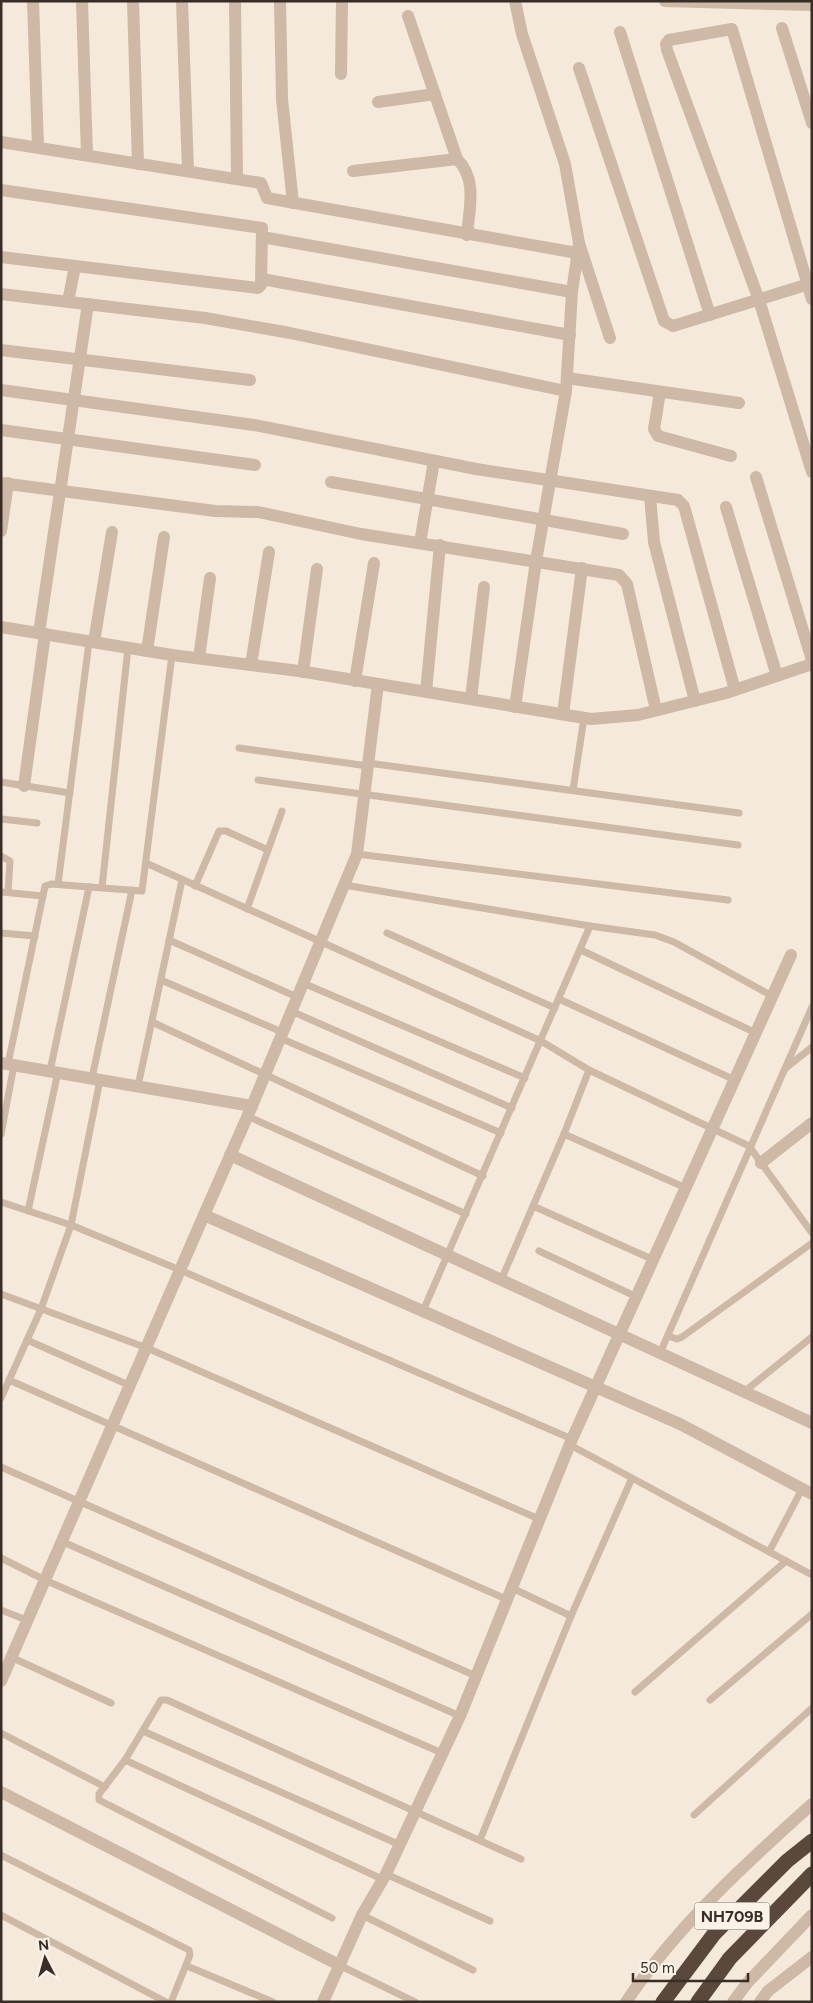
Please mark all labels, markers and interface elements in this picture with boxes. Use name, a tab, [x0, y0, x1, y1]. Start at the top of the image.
road number: NH709B	[694, 1902, 770, 1930]
north arrow	[20, 1933, 70, 1983]
text: N	[37, 1937, 50, 1955]
scale bar	[633, 1950, 748, 1982]
text: 50 m	[640, 1959, 675, 1977]

